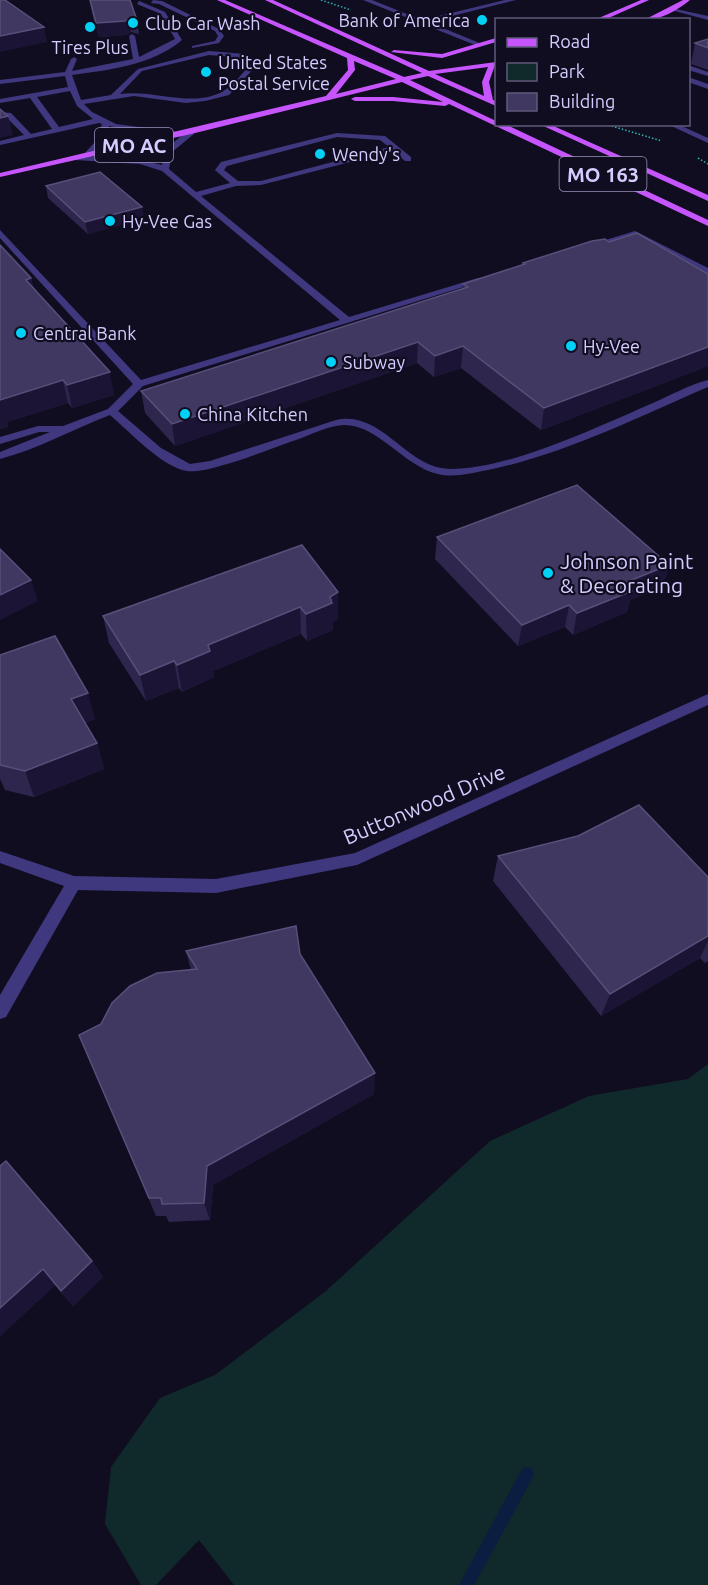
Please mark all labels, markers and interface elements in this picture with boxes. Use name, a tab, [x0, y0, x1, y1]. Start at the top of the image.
place label: Bank of America	[338, 10, 470, 30]
place label: Club Car Wash	[145, 13, 261, 33]
marker: Bank of America	[475, 13, 489, 27]
marker: Club Car Wash	[126, 16, 140, 30]
legend	[495, 18, 690, 126]
marker: Tires Plus	[83, 20, 97, 34]
text: Road	[549, 31, 591, 51]
place label: Tires Plus	[51, 37, 129, 57]
place label: United States Postal Service	[218, 52, 330, 93]
text: Park	[549, 61, 585, 81]
marker: United States Postal Service	[199, 65, 213, 79]
text: Building	[549, 91, 615, 111]
road number: MO AC	[95, 128, 173, 162]
place label: Wendy's	[332, 144, 400, 164]
marker: Wendy's	[313, 147, 327, 161]
road number: MO 163	[560, 157, 646, 191]
place label: Hy-Vee Gas	[122, 211, 212, 231]
marker: Hy-Vee Gas	[103, 214, 117, 228]
place label: Central Bank	[33, 323, 136, 343]
marker: Central Bank	[14, 326, 28, 340]
place label: Hy-Vee	[583, 336, 640, 356]
marker: Hy-Vee	[564, 339, 578, 353]
place label: Subway	[343, 352, 405, 372]
marker: Subway	[324, 355, 338, 369]
place label: China Kitchen	[197, 404, 308, 424]
marker: China Kitchen	[178, 407, 192, 421]
place label: Johnson Paint & Decorating	[560, 549, 693, 597]
marker: Johnson Paint & Decorating	[541, 566, 555, 580]
street label: Buttonwood Drive	[339, 759, 509, 849]

